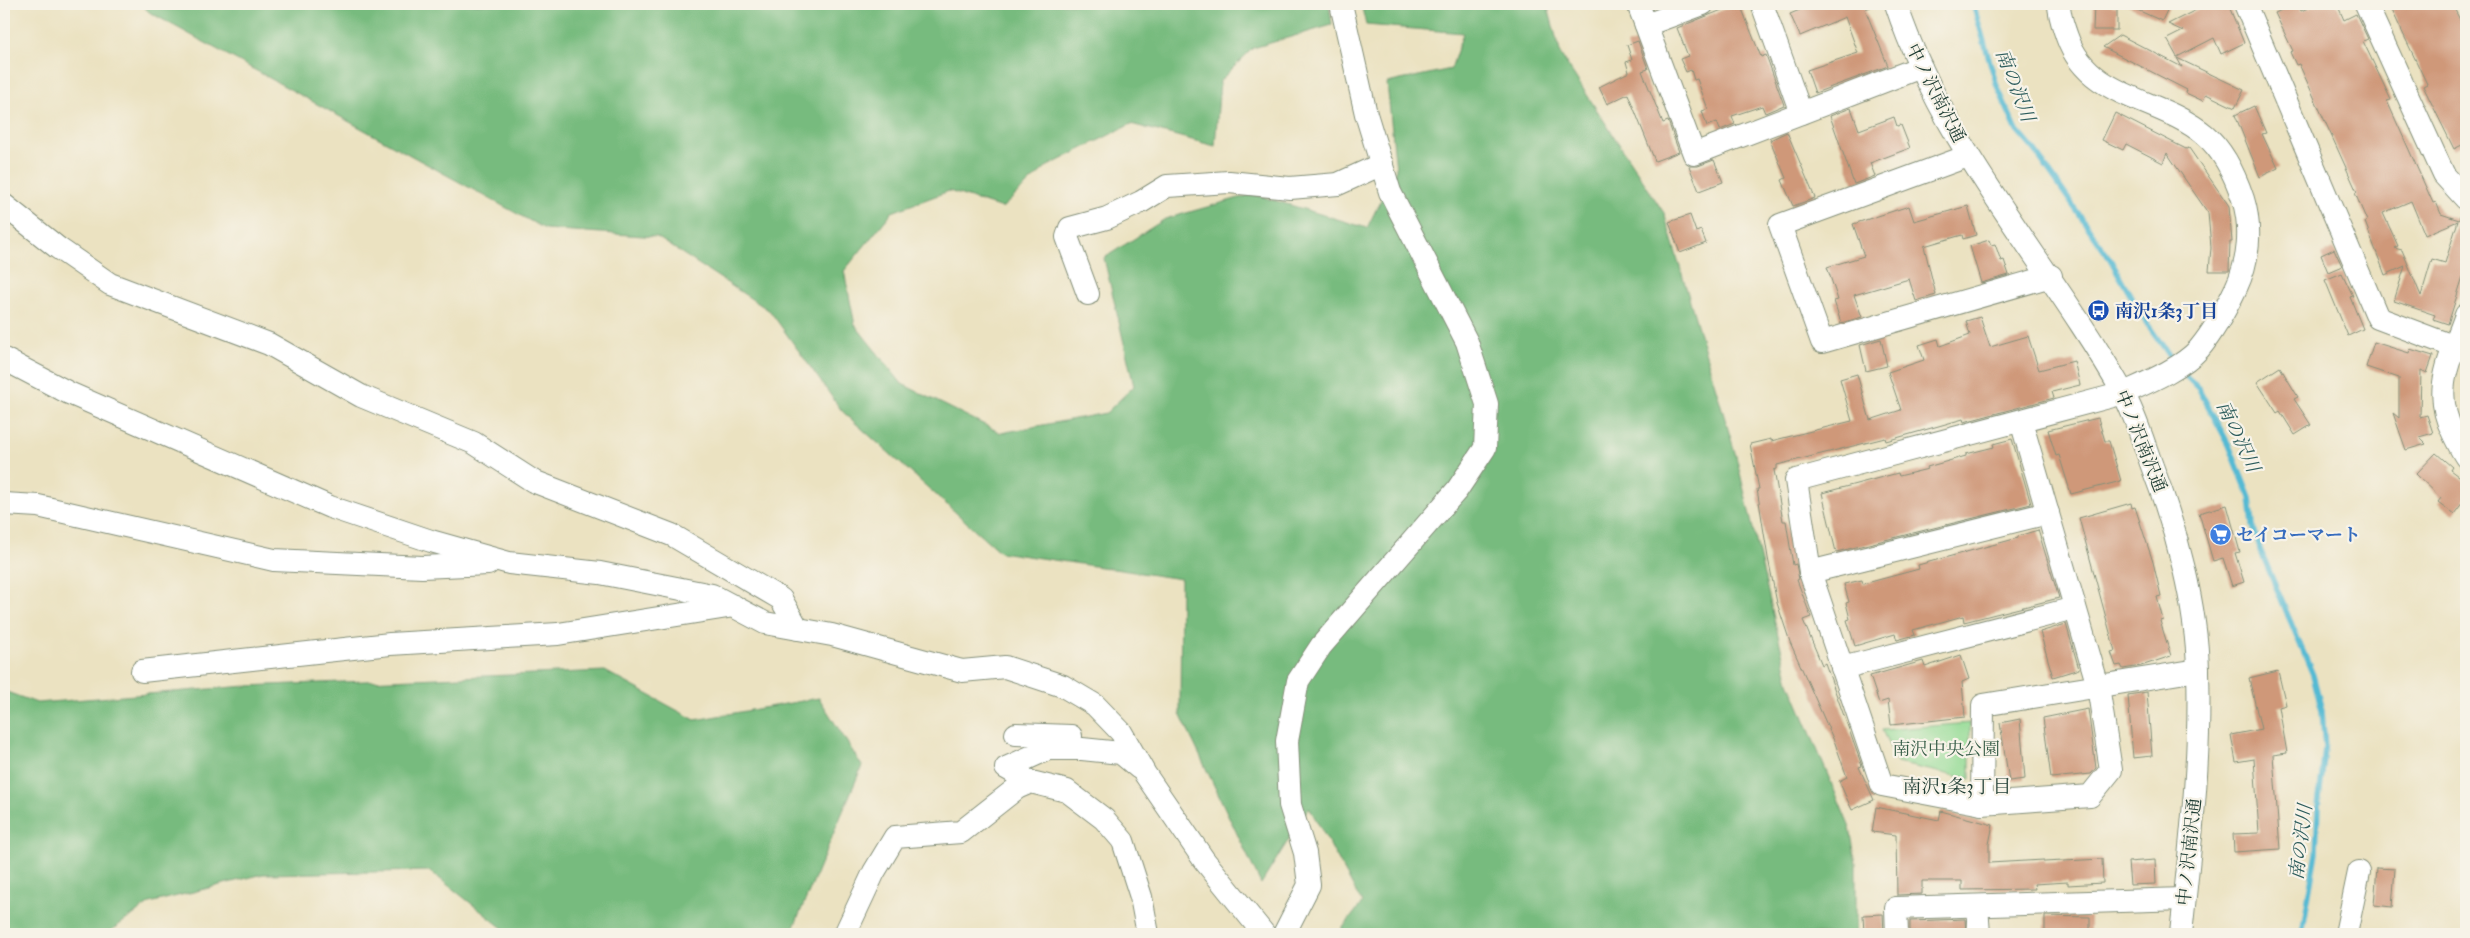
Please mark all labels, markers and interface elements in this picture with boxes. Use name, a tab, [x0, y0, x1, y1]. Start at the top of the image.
street label: 中ノ沢南沢通	[1901, 40, 1970, 147]
water label: 南の沢川	[1990, 46, 2041, 127]
bus stop icon: 南沢1条3丁目	[2087, 299, 2111, 323]
place label: 南沢1条3丁目	[2115, 300, 2218, 323]
street label: 中ノ沢南沢通	[2110, 387, 2171, 496]
water label: 南の沢川	[2211, 397, 2266, 478]
supermarket icon: セイコーマート	[2208, 523, 2232, 547]
place label: セイコーマート	[2236, 524, 2361, 547]
park label: 南沢中央公園	[1892, 738, 2000, 761]
district label: 南沢1条3丁目	[1902, 775, 2012, 799]
street label: 中ノ沢南沢通	[2172, 797, 2207, 907]
water label: 南の沢川	[2284, 801, 2318, 881]

